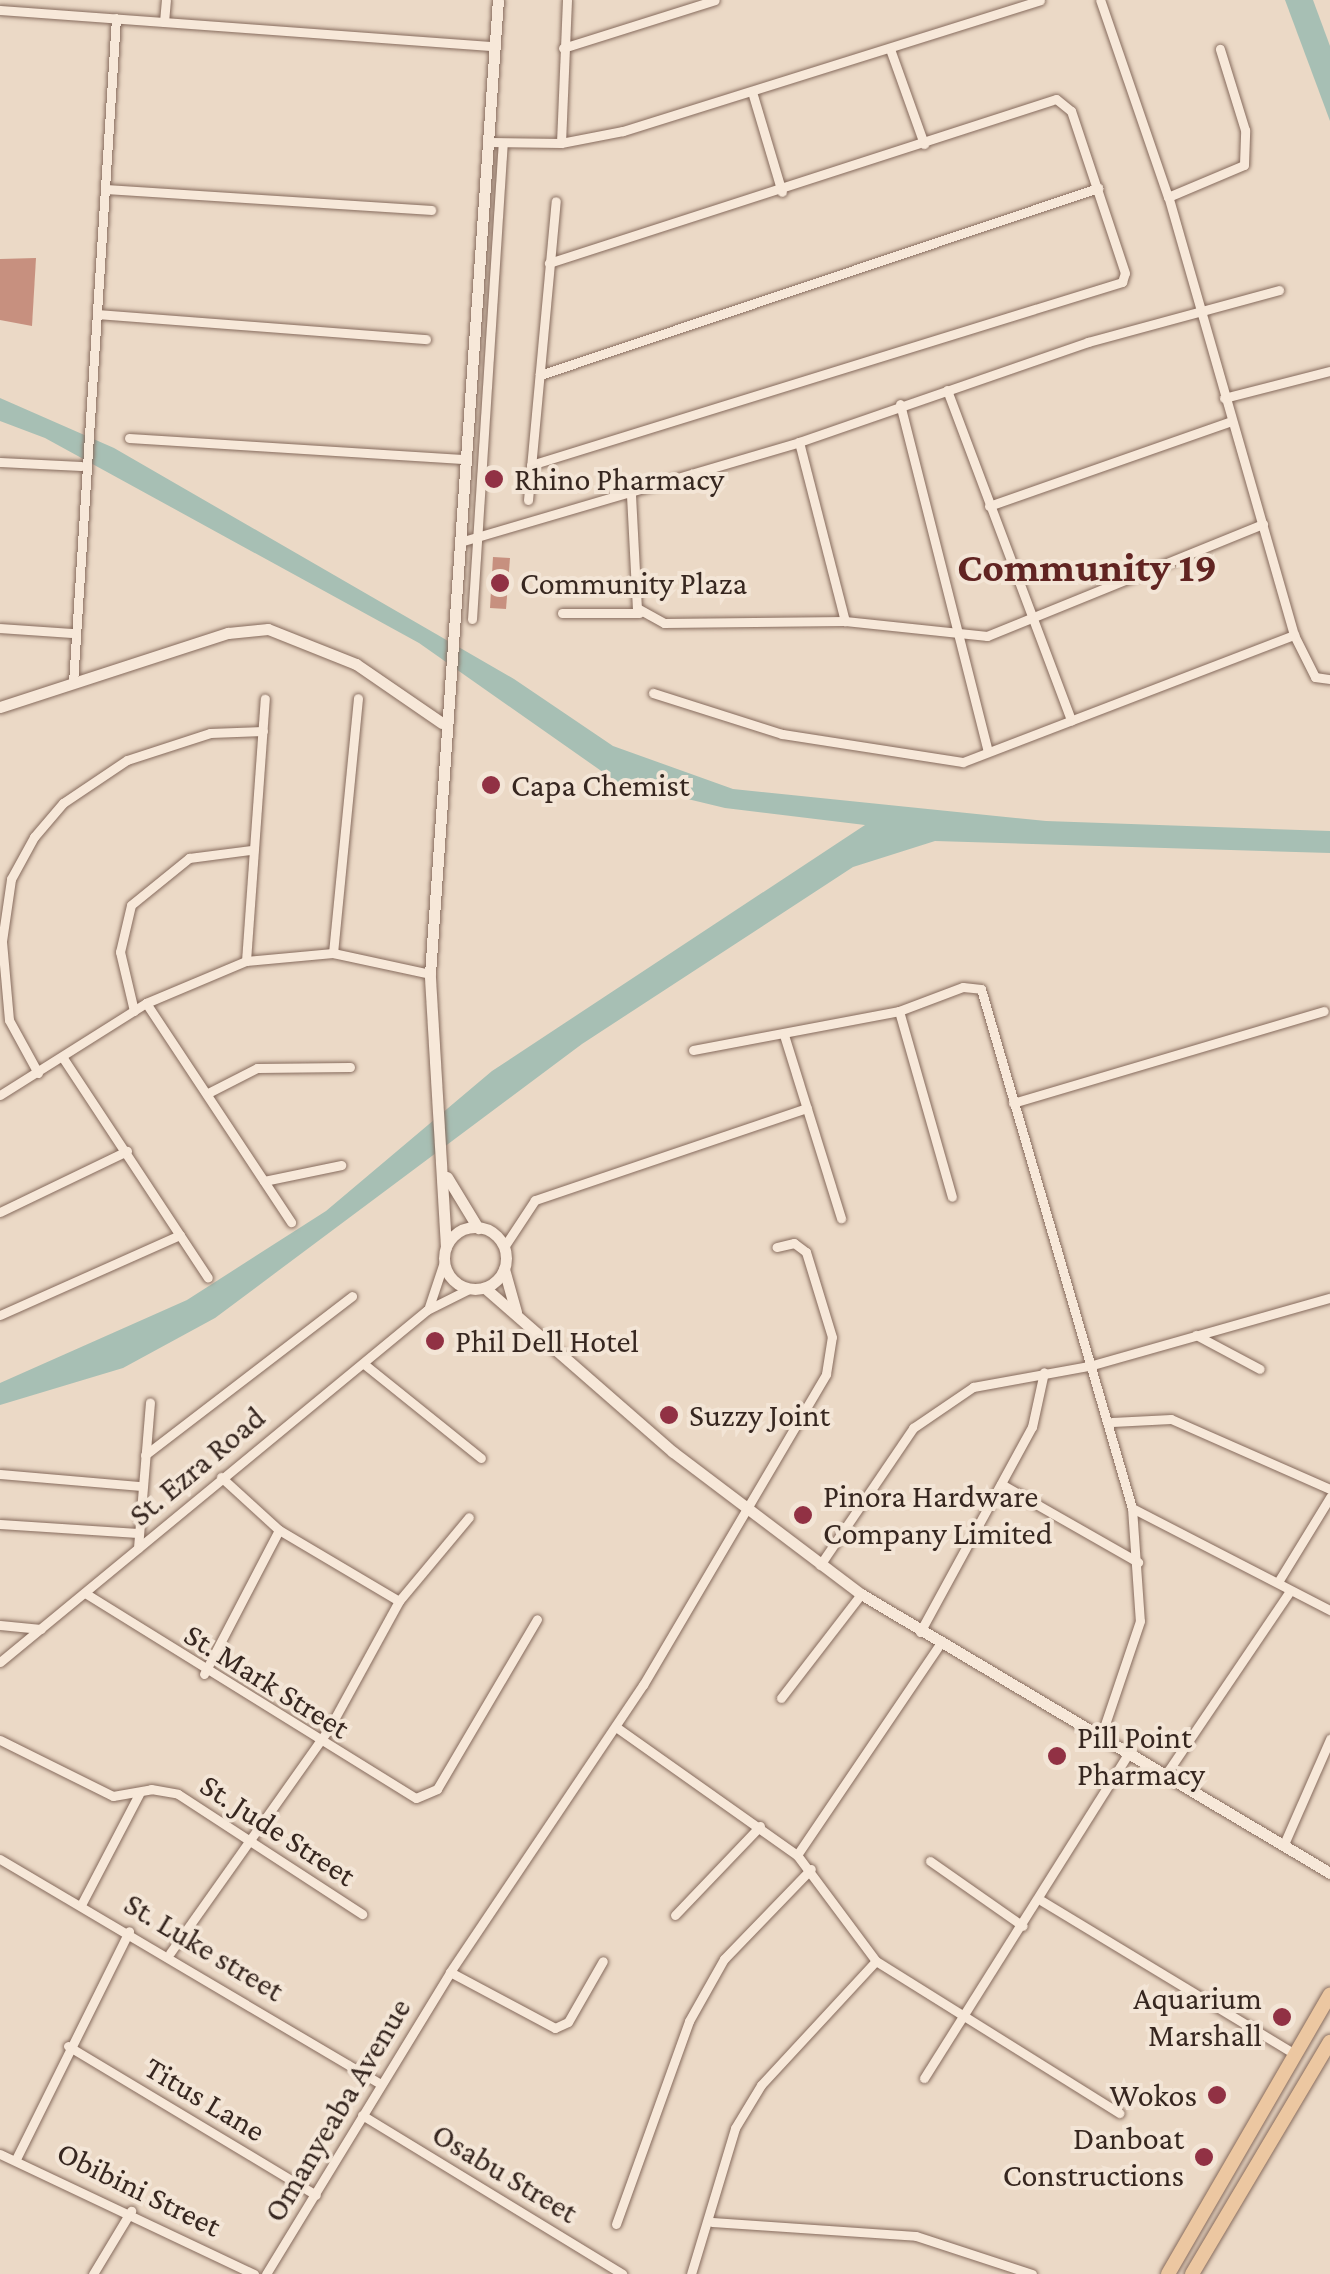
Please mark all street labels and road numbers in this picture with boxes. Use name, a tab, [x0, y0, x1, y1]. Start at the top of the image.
street label: St. Ezra Road	[121, 1398, 273, 1534]
street label: St. Mark Street	[177, 1615, 357, 1747]
street label: St. Jude Street	[193, 1766, 363, 1894]
street label: St. Luke street	[117, 1884, 291, 2010]
street label: Omanyeaba Avenue	[255, 1991, 419, 2229]
street label: Titus Lane	[138, 2048, 272, 2150]
street label: Osabu Street	[425, 2115, 585, 2231]
street label: Obibini Street	[51, 2133, 227, 2245]

